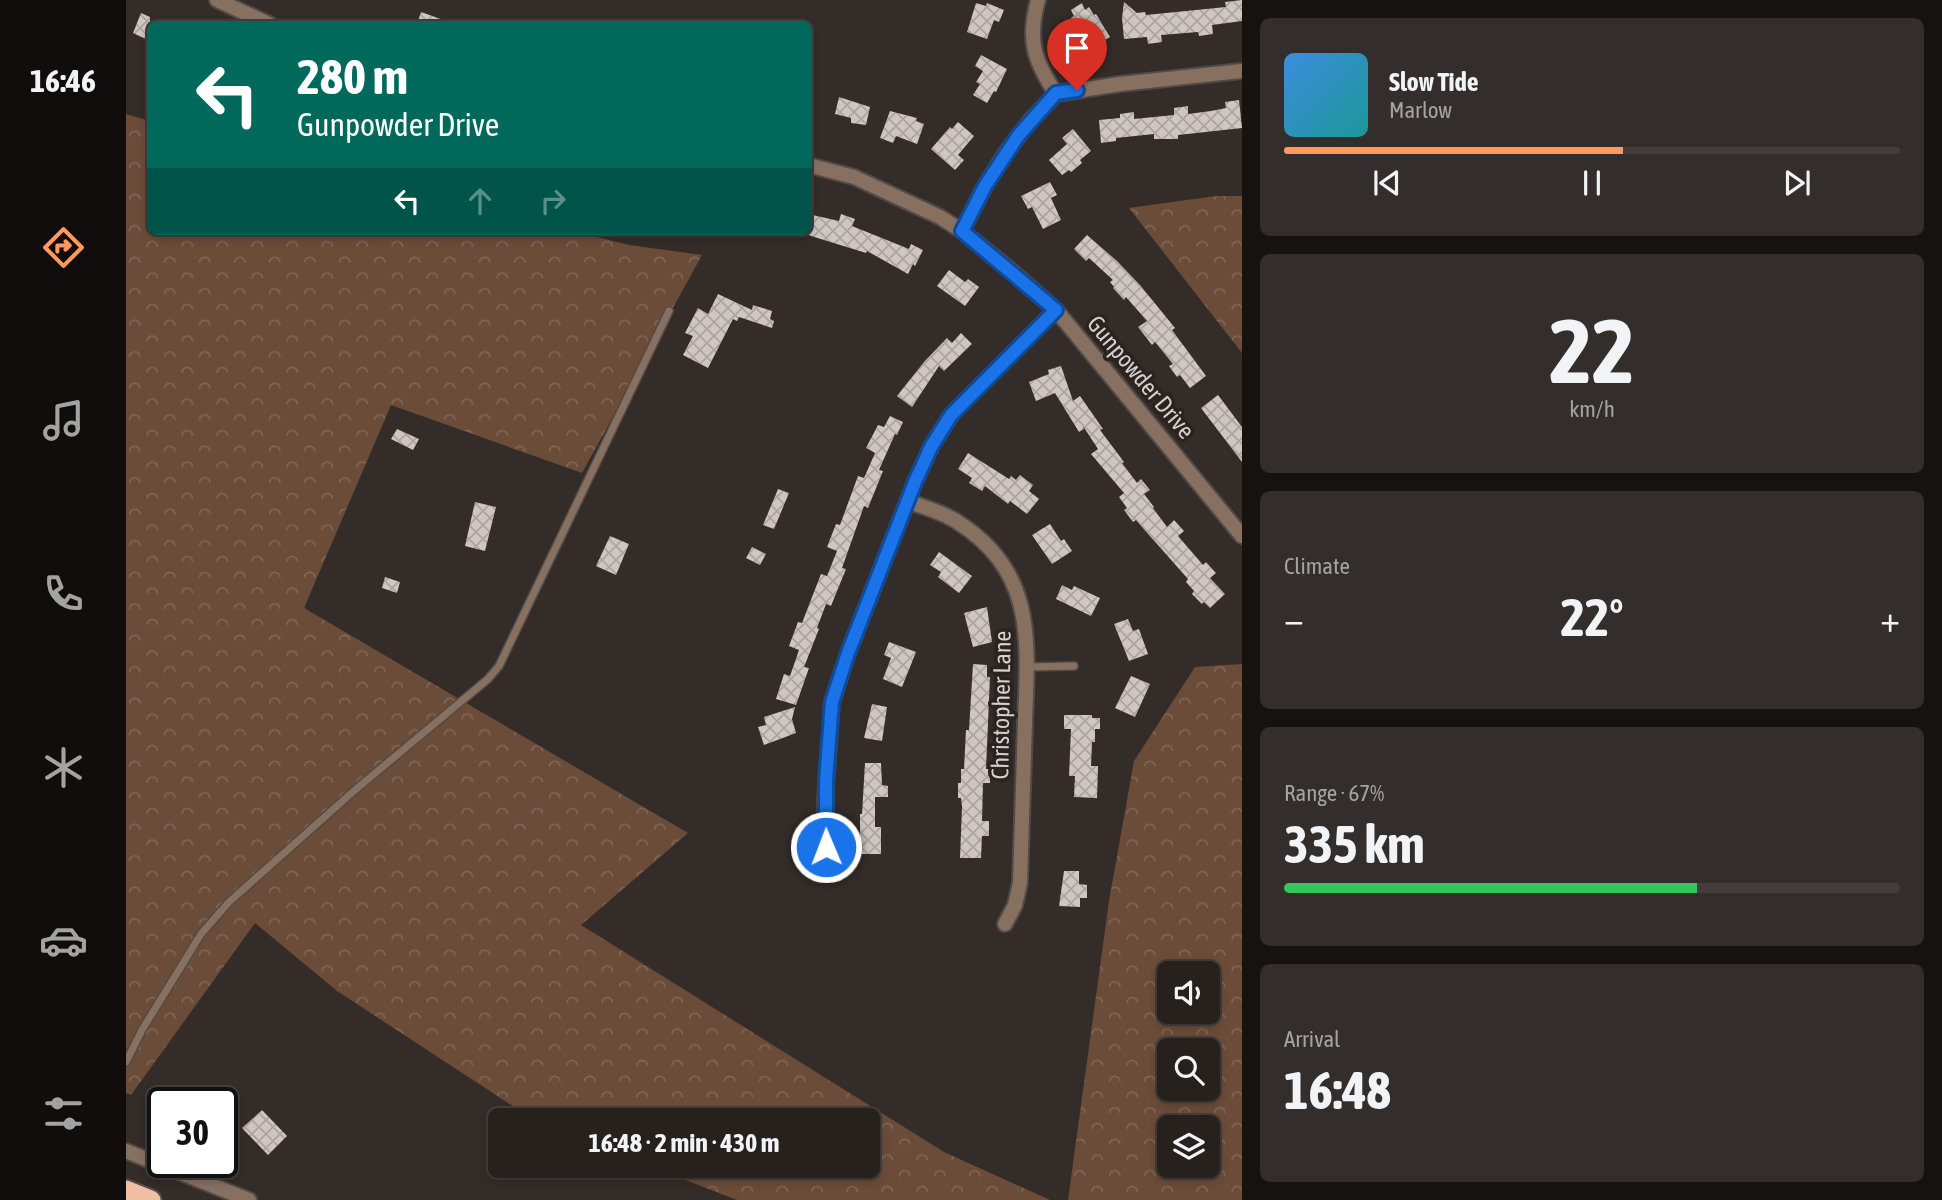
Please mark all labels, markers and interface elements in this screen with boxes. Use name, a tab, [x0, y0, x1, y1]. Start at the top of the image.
pin	[1047, 18, 1107, 90]
icon: arrive	[1058, 29, 1096, 67]
text: 280 m	[297, 48, 408, 104]
icon: left	[182, 49, 273, 140]
text: 16:46	[30, 62, 96, 99]
text: Slow Tide	[1389, 67, 1479, 97]
text: Marlow	[1389, 97, 1452, 123]
text: Gunpowder Drive	[297, 106, 499, 143]
icon: previous	[1368, 164, 1406, 202]
icon: pause	[1573, 164, 1611, 202]
icon: next	[1778, 164, 1816, 202]
icon: left	[388, 182, 426, 220]
icon: ahead	[461, 182, 499, 220]
icon: right	[534, 182, 572, 220]
icon: directions	[39, 223, 88, 272]
text: 22	[1549, 298, 1635, 402]
street label: Gunpowder Drive	[1082, 310, 1200, 444]
icon: music	[39, 396, 88, 445]
text: km/h	[1569, 396, 1615, 422]
text: Climate	[1284, 553, 1350, 579]
icon: phone	[39, 569, 88, 618]
text: 22°	[1560, 587, 1624, 647]
text: −	[1284, 597, 1304, 640]
text: +	[1880, 597, 1900, 640]
street label: Christopher Lane	[986, 630, 1016, 780]
icon: climate	[39, 743, 88, 792]
text: Range · 67%	[1284, 780, 1384, 806]
position arrow	[789, 810, 863, 884]
text: 335 km	[1284, 814, 1425, 874]
icon: car	[39, 916, 88, 965]
map controls	[1157, 961, 1220, 1178]
button: sound	[1157, 961, 1220, 1024]
text: Arrival	[1284, 1026, 1340, 1052]
button: search	[1157, 1038, 1220, 1101]
text: 16:48	[1284, 1060, 1391, 1120]
speed limit sign: 30	[147, 1087, 238, 1178]
icon: filters	[39, 1089, 88, 1138]
button: layers	[1157, 1115, 1220, 1178]
text: 16:48 · 2 min · 430 m	[589, 1128, 779, 1158]

